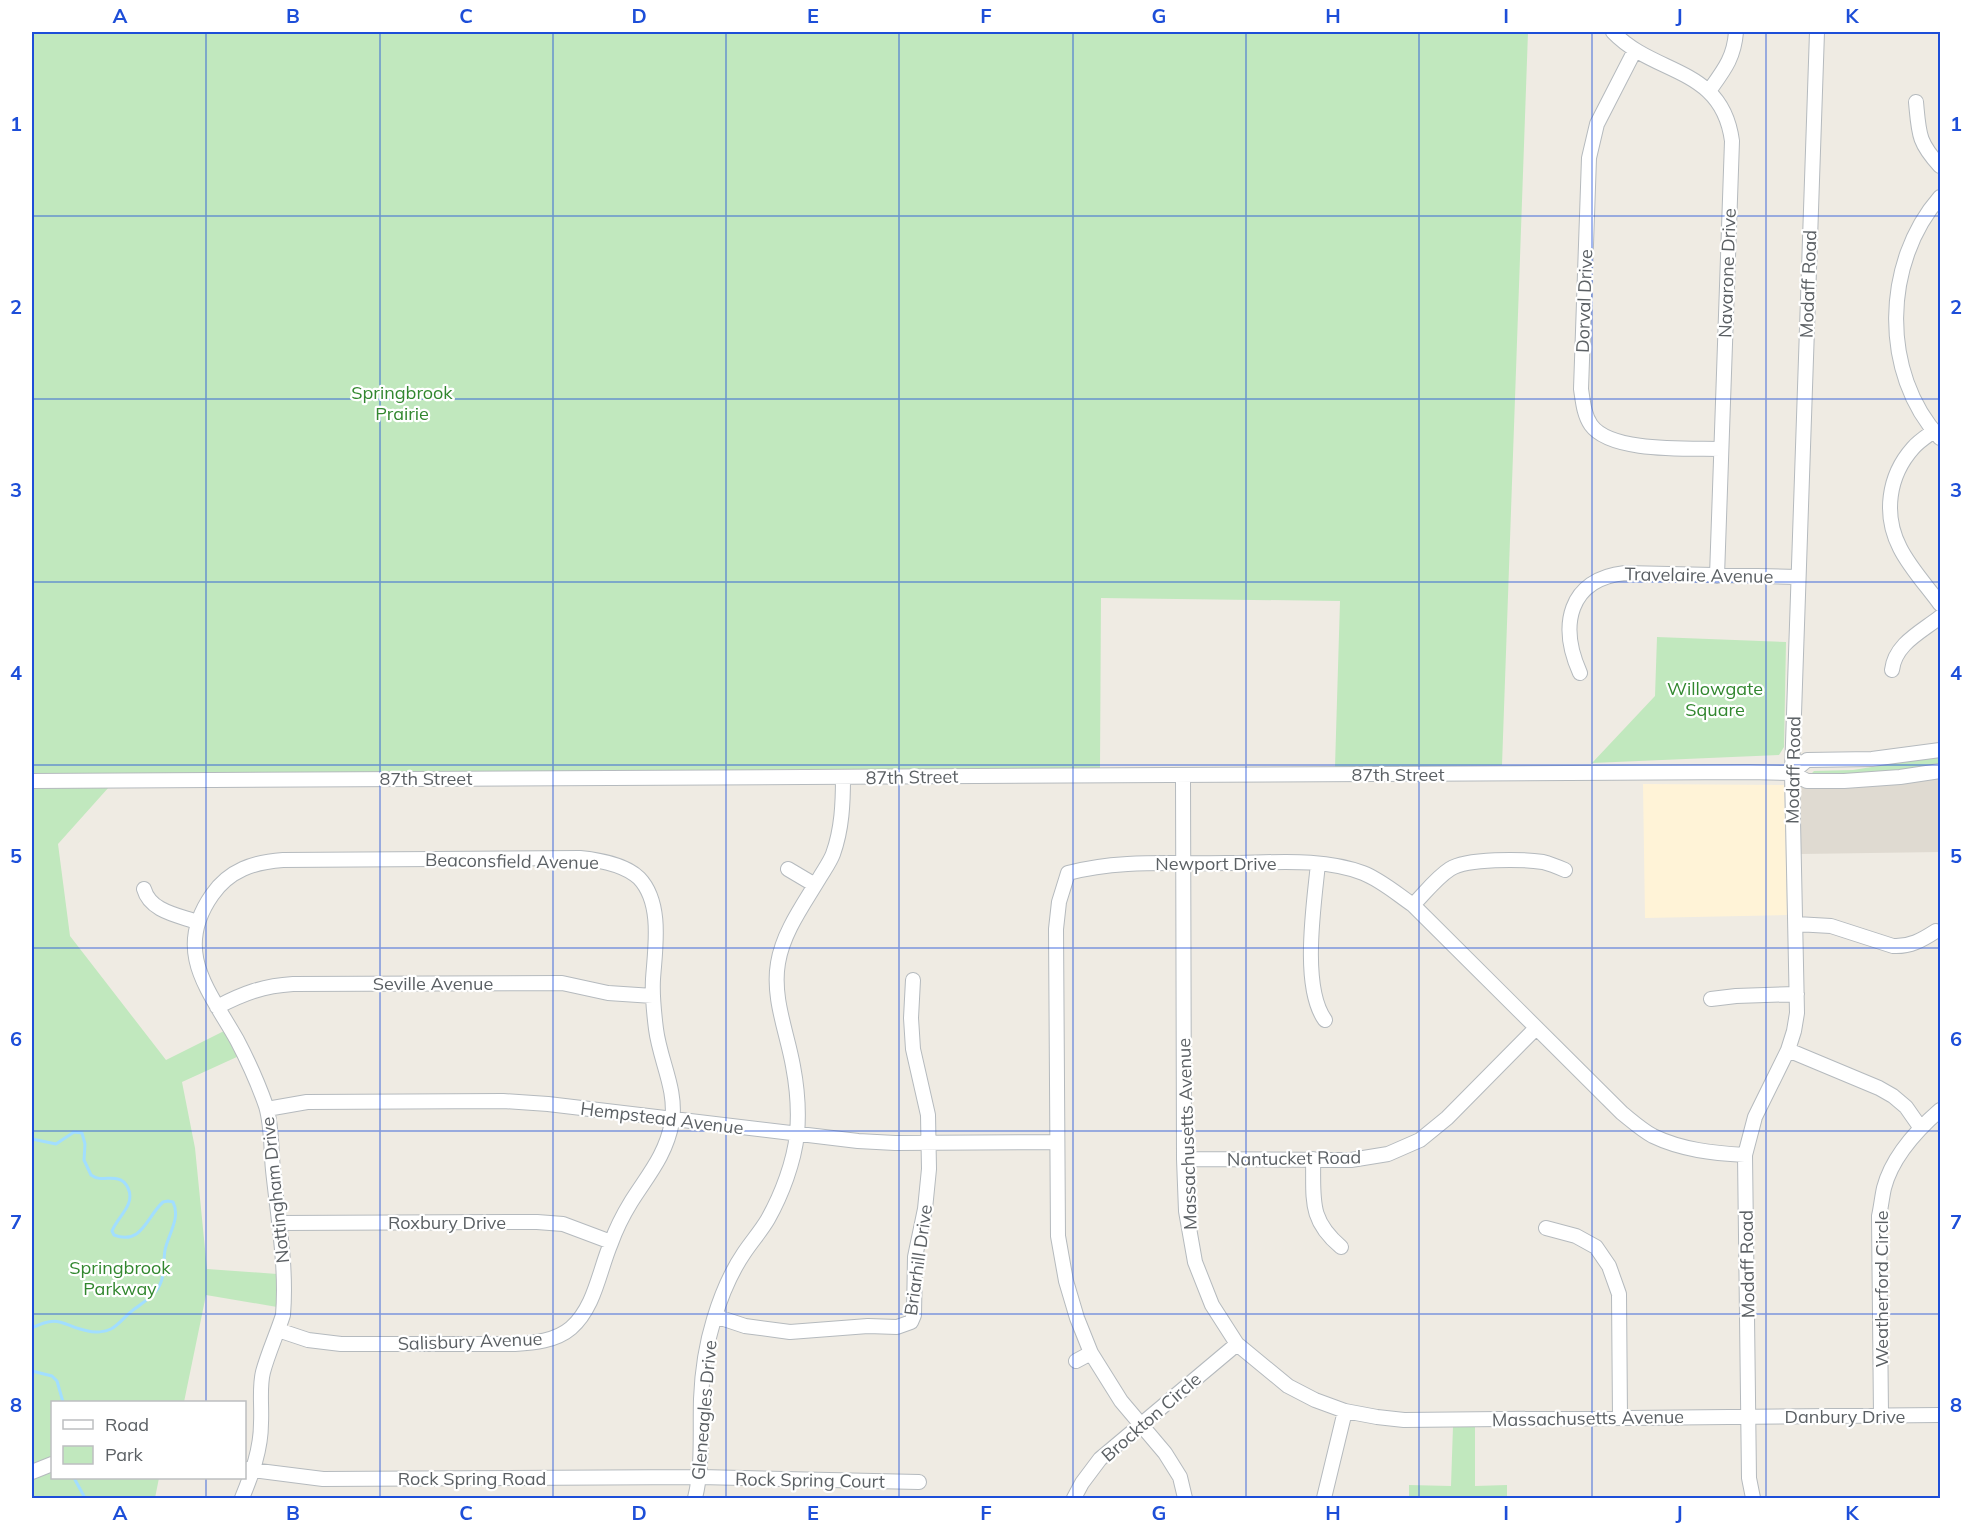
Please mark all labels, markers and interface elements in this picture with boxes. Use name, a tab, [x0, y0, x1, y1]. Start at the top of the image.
text: A	[113, 3, 128, 28]
text: B	[286, 3, 300, 28]
text: C	[459, 3, 473, 28]
text: D	[631, 3, 647, 28]
text: E	[807, 3, 819, 28]
text: F	[980, 3, 992, 28]
text: G	[1152, 3, 1166, 28]
text: H	[1325, 3, 1341, 28]
text: I	[1503, 3, 1509, 28]
text: J	[1675, 3, 1683, 28]
text: K	[1845, 3, 1859, 28]
text: 1	[10, 111, 22, 136]
text: 1	[1950, 111, 1962, 136]
street label: Navarone Drive	[1713, 208, 1741, 338]
street label: Modaff Road	[1795, 230, 1821, 338]
street label: Dorval Drive	[1571, 249, 1597, 353]
text: 2	[10, 294, 22, 319]
text: 2	[1950, 294, 1962, 319]
park label: Springbrook Prairie	[351, 381, 453, 425]
text: 3	[10, 477, 22, 502]
text: 3	[1950, 477, 1962, 502]
street label: Travelaire Avenue	[1624, 562, 1774, 588]
text: 4	[10, 660, 22, 685]
text: 4	[1950, 660, 1962, 685]
park label: Willowgate Square	[1667, 677, 1763, 721]
street label: Modaff Road	[1781, 716, 1805, 824]
street label: 87th Street	[1352, 763, 1444, 786]
street label: 87th Street	[865, 765, 959, 789]
street label: 87th Street	[380, 767, 472, 790]
text: 5	[10, 843, 22, 868]
text: 5	[1950, 843, 1962, 868]
street label: Beaconsfield Avenue	[425, 848, 599, 874]
street label: Newport Drive	[1155, 852, 1277, 875]
street label: Seville Avenue	[373, 972, 493, 995]
text: 6	[10, 1026, 22, 1051]
text: 6	[1950, 1026, 1962, 1051]
street label: Massachusetts Avenue	[1172, 1038, 1202, 1230]
street label: Hempstead Avenue	[579, 1097, 745, 1139]
street label: Nottingham Drive	[256, 1116, 294, 1264]
street label: Nantucket Road	[1227, 1145, 1361, 1171]
street label: Briarhill Drive	[899, 1203, 937, 1317]
text: 7	[10, 1209, 22, 1234]
text: 7	[1950, 1209, 1962, 1234]
street label: Modaff Road	[1735, 1210, 1759, 1318]
street label: Weatherford Circle	[1870, 1210, 1893, 1368]
street label: Roxbury Drive	[388, 1211, 506, 1234]
park label: Springbrook Parkway	[69, 1256, 171, 1300]
street label: Salisbury Avenue	[397, 1327, 543, 1355]
street label: Gleneagles Drive	[686, 1339, 722, 1481]
street label: Brockton Circle	[1096, 1367, 1206, 1467]
text: 8	[10, 1392, 22, 1417]
text: 8	[1950, 1392, 1962, 1417]
legend	[51, 1401, 246, 1479]
street label: Massachusetts Avenue	[1492, 1405, 1684, 1431]
street label: Danbury Drive	[1785, 1405, 1905, 1428]
text: Road	[105, 1413, 149, 1436]
text: Park	[105, 1443, 144, 1466]
street label: Rock Spring Road	[398, 1467, 546, 1490]
street label: Rock Spring Court	[735, 1467, 885, 1493]
text: A	[113, 1500, 128, 1525]
text: B	[286, 1500, 300, 1525]
text: C	[459, 1500, 473, 1525]
text: D	[631, 1500, 647, 1525]
text: E	[807, 1500, 819, 1525]
text: F	[980, 1500, 992, 1525]
text: G	[1152, 1500, 1166, 1525]
text: H	[1325, 1500, 1341, 1525]
text: I	[1503, 1500, 1509, 1525]
text: J	[1675, 1500, 1683, 1525]
text: K	[1845, 1500, 1859, 1525]

